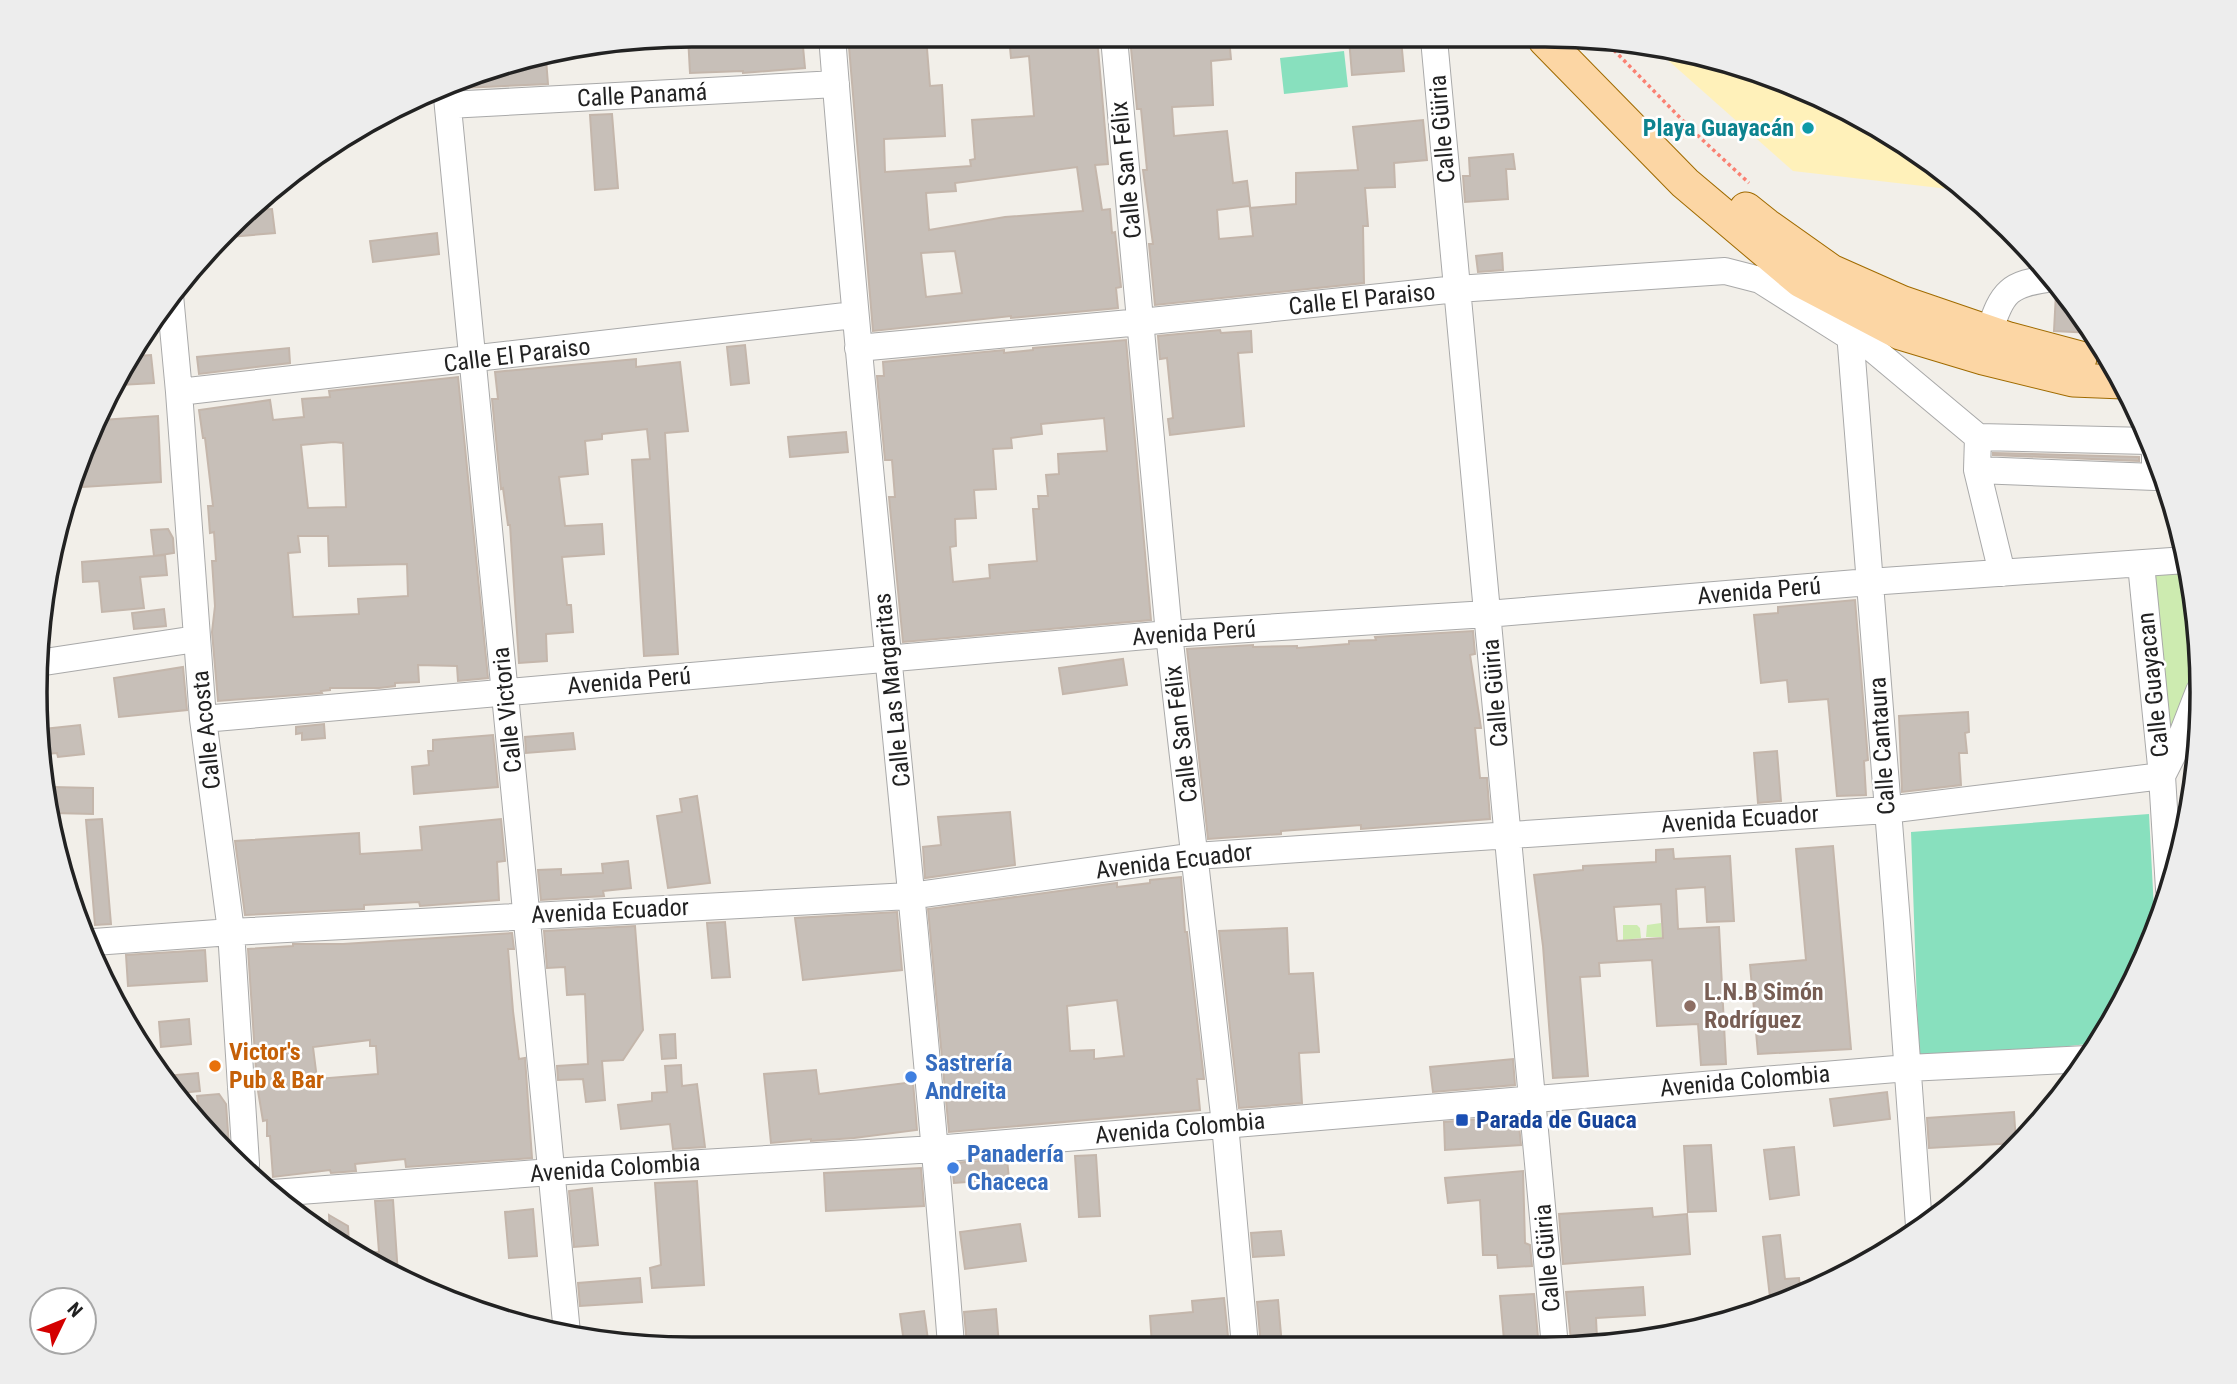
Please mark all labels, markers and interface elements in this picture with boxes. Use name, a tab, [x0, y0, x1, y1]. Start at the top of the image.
street label: Calle Güiria	[1423, 74, 1461, 184]
street label: Calle Panamá	[576, 78, 708, 112]
street label: Calle San Félix	[1105, 100, 1147, 240]
place label: Playa Guayacán	[1643, 114, 1794, 142]
marker: Playa Guayacán	[1800, 120, 1816, 136]
street label: Calle El Paraiso	[1287, 277, 1437, 321]
street label: Calle El Paraiso	[442, 332, 592, 378]
street label: Avenida Perú	[1696, 572, 1822, 610]
street label: Calle Las Margaritas	[868, 592, 916, 788]
street label: Calle Guayacan	[2131, 611, 2175, 759]
street label: Avenida Perú	[1131, 615, 1257, 651]
street label: Calle Güiria	[1476, 638, 1514, 748]
street label: Calle Victoria	[486, 646, 528, 774]
street label: Avenida Perú	[566, 662, 692, 700]
street label: Calle San Félix	[1159, 664, 1203, 804]
street label: Calle Acosta	[186, 669, 226, 791]
street label: Calle Cantaura	[1863, 676, 1901, 816]
street label: Avenida Ecuador	[1660, 800, 1820, 838]
street label: Avenida Ecuador	[1094, 837, 1254, 885]
street label: Avenida Ecuador	[530, 893, 690, 929]
place label: L.N.B Simón Rodríguez	[1704, 978, 1824, 1034]
marker: L.N.B Simón Rodríguez	[1682, 998, 1698, 1014]
place label: Victor's Pub & Bar	[229, 1038, 324, 1094]
place label: Sastrería Andreita	[925, 1049, 1012, 1105]
marker: Victor's Pub & Bar	[207, 1058, 223, 1074]
street label: Avenida Colombia	[1659, 1060, 1831, 1102]
marker: Sastrería Andreita	[903, 1069, 919, 1085]
place label: Parada de Guaca	[1476, 1106, 1637, 1134]
street label: Avenida Colombia	[1094, 1107, 1266, 1149]
marker: Parada de Guaca	[1454, 1112, 1470, 1128]
place label: Panadería Chaceca	[967, 1140, 1064, 1196]
street label: Avenida Colombia	[529, 1148, 701, 1188]
marker: Panadería Chaceca	[945, 1160, 961, 1176]
street label: Calle Güiria	[1528, 1203, 1566, 1313]
north arrow	[28, 1286, 98, 1356]
text: N	[63, 1298, 87, 1322]

